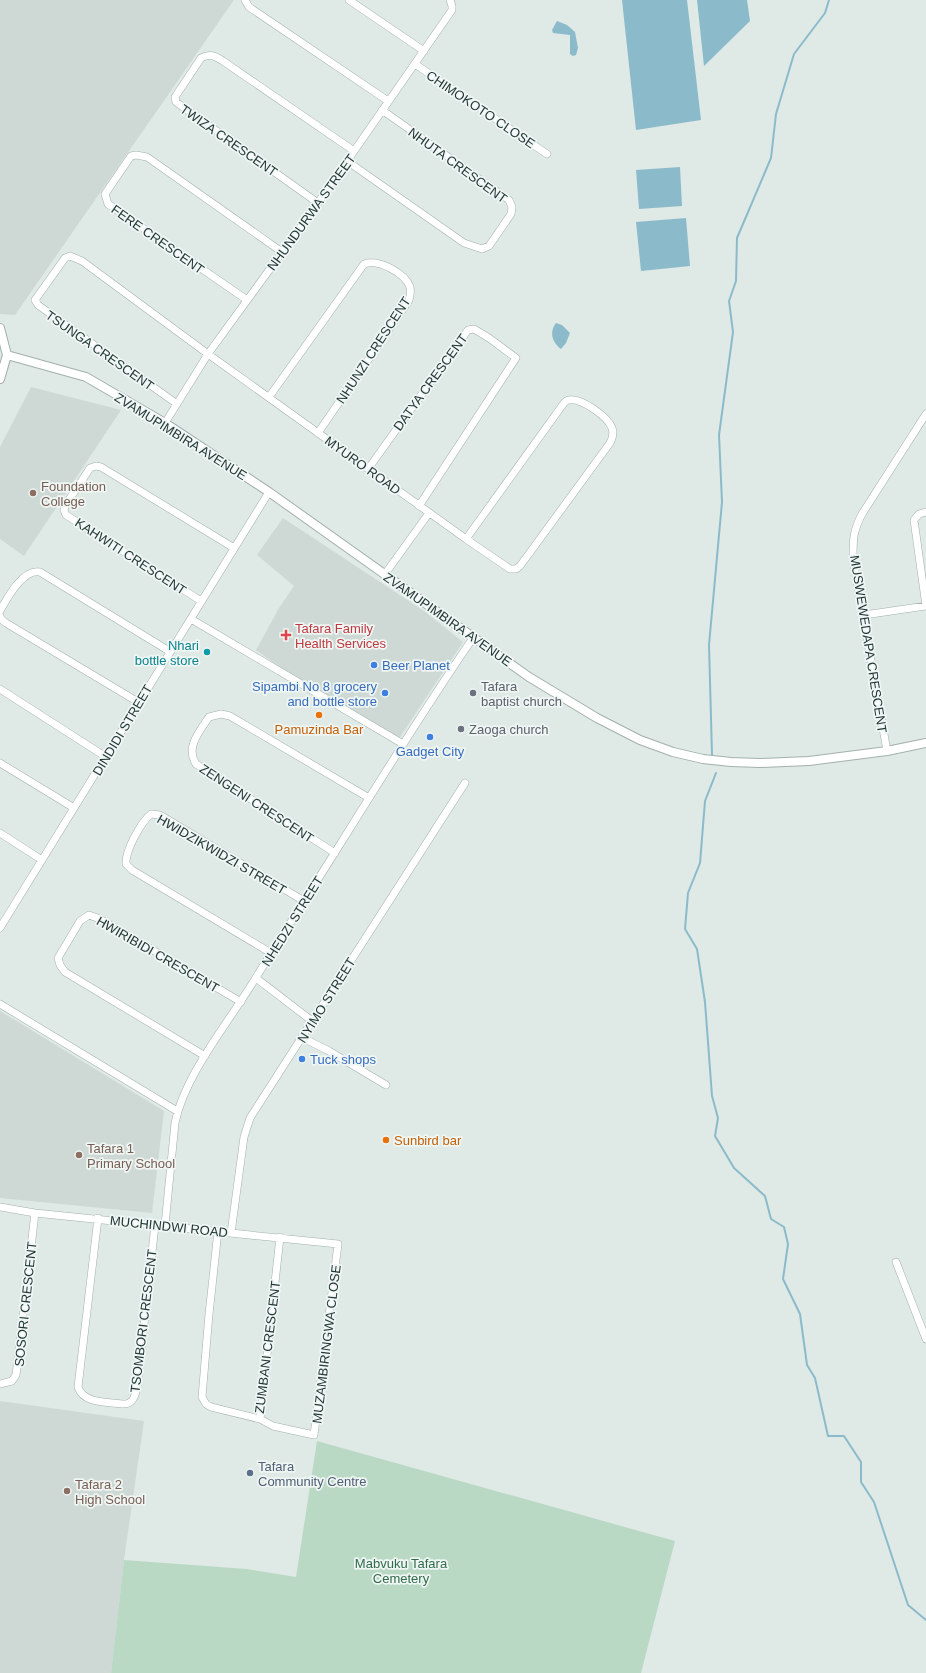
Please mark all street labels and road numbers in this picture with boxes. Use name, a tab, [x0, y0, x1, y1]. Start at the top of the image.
street label: CHIMOKOTO CLOSE	[424, 68, 538, 151]
street label: TWIZA CRESCENT	[177, 101, 280, 180]
street label: NHUTA CRESCENT	[405, 125, 510, 206]
street label: NHUNDURWA STREET	[264, 151, 359, 273]
street label: FERE CRESCENT	[108, 202, 207, 277]
street label: NHUNZI CRESCENT	[333, 294, 414, 406]
street label: TSUNGA CRESCENT	[43, 307, 157, 393]
street label: DATYA CRESCENT	[390, 331, 471, 434]
street label: ZVAMUPIMBIRA AVENUE	[112, 390, 250, 483]
street label: MYURO ROAD	[322, 433, 403, 498]
street label: KAHWITI CRESCENT	[72, 515, 189, 598]
street label: MUSWEWEDAPA CRESCENT	[847, 554, 890, 734]
street label: ZVAMUPIMBIRA AVENUE	[381, 569, 515, 670]
street label: DINDIDI STREET	[89, 682, 155, 778]
street label: ZENGENI CRESCENT	[197, 761, 317, 846]
street label: HWIDZIKWIDZI STREET	[155, 811, 289, 898]
street label: NHEDZI STREET	[259, 873, 326, 969]
street label: HWIRIBIDI CRESCENT	[94, 913, 222, 996]
street label: NYIMO STREET	[294, 955, 359, 1046]
street label: MUCHINDWI ROAD	[109, 1213, 229, 1240]
street label: SOSORI CRESCENT	[11, 1241, 40, 1367]
street label: TSOMBORI CRESCENT	[127, 1248, 160, 1394]
street label: MUZAMBIRINGWA CLOSE	[309, 1263, 344, 1424]
street label: ZUMBANI CRESCENT	[252, 1280, 283, 1414]

